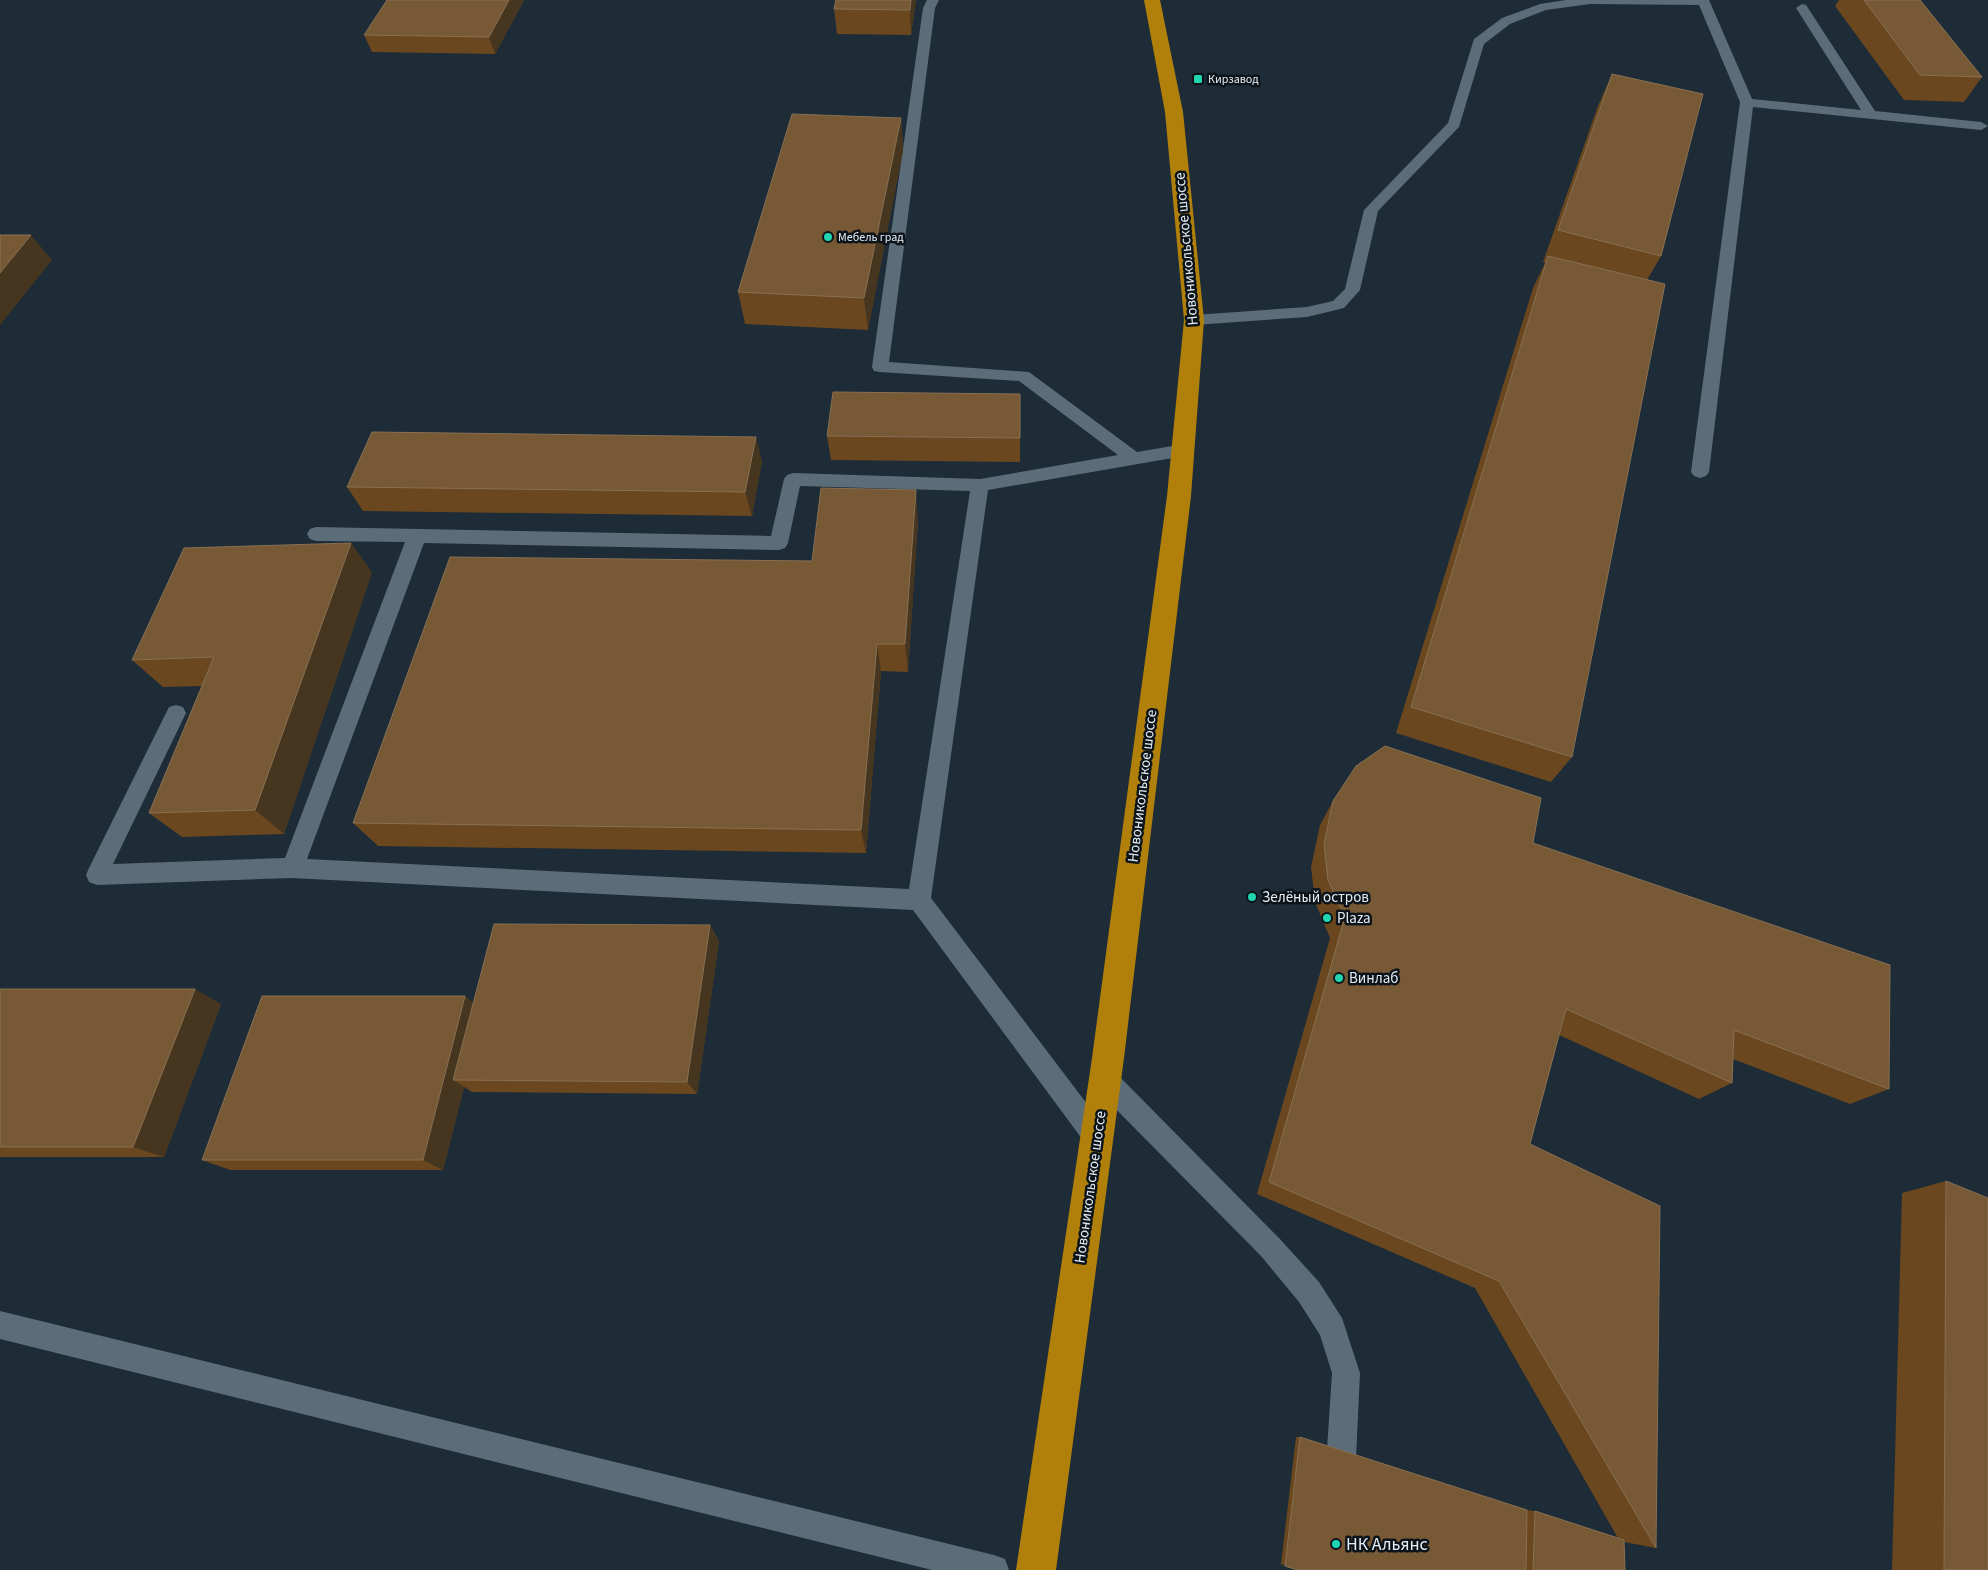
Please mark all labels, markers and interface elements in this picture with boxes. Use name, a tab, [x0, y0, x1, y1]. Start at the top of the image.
place label: Кирзавод	[1208, 71, 1259, 88]
marker: Кирзавод	[1192, 73, 1204, 85]
street label: Новоникольское шоссе	[1169, 172, 1204, 326]
place label: Мебель град	[838, 229, 904, 246]
marker: Мебель град	[822, 231, 834, 243]
street label: Новоникольское шоссе	[1123, 709, 1162, 864]
place label: Зелёный остров	[1262, 887, 1369, 908]
marker: Зелёный остров	[1246, 891, 1258, 903]
place label: Plaza	[1337, 908, 1370, 929]
marker: Plaza	[1321, 912, 1333, 924]
place label: Винлаб	[1349, 968, 1398, 989]
marker: Винлаб	[1333, 972, 1345, 984]
street label: Новоникольское шоссе	[1069, 1110, 1112, 1265]
place label: НК Альянс	[1346, 1532, 1428, 1557]
marker: НК Альянс	[1330, 1538, 1342, 1550]

